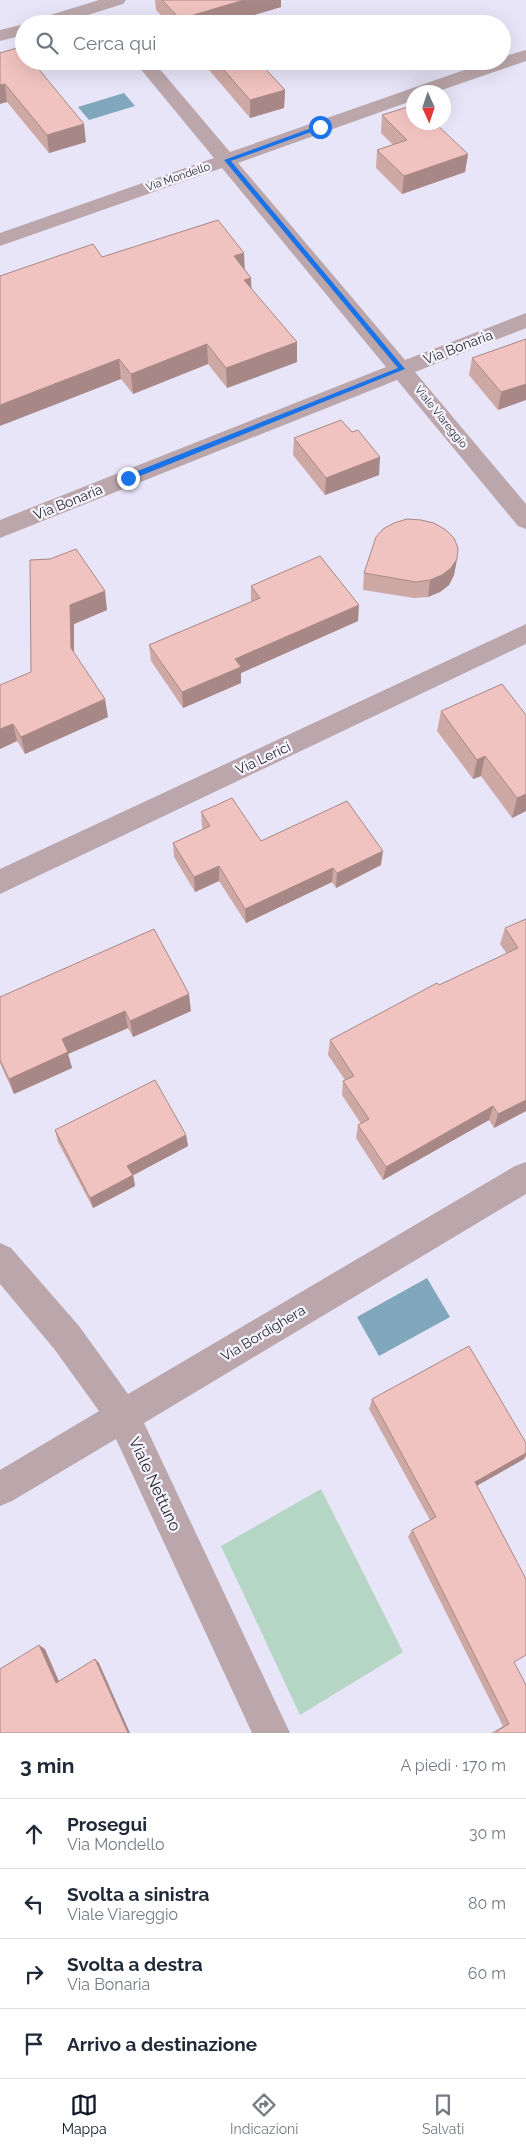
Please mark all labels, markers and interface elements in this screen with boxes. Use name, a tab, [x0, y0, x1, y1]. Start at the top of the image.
search box	[15, 15, 511, 70]
icon: search	[33, 29, 61, 57]
text: Cerca qui	[73, 32, 156, 54]
north arrow	[406, 85, 451, 130]
route start	[309, 116, 332, 139]
street label: Via Mondello	[144, 160, 212, 194]
street label: Via Bonaria	[421, 326, 495, 368]
street label: Viale Viareggio	[412, 383, 470, 451]
route end	[117, 467, 140, 490]
street label: Via Bonaria	[31, 481, 105, 523]
street label: Via Lerici	[233, 738, 293, 778]
street label: Via Bordighera	[218, 1302, 308, 1364]
street label: Viale Nettuno	[125, 1434, 185, 1534]
text: 3 min	[20, 1753, 74, 1778]
text: A piedi · 170 m	[400, 1756, 506, 1775]
text: Prosegui	[67, 1813, 147, 1835]
icon: ahead	[20, 1820, 48, 1848]
text: 30 m	[469, 1824, 506, 1843]
text: Via Mondello	[67, 1835, 164, 1854]
text: Svolta a sinistra	[67, 1883, 209, 1905]
icon: left	[20, 1890, 48, 1918]
text: 80 m	[468, 1894, 506, 1913]
text: Viale Viareggio	[67, 1905, 178, 1924]
text: Svolta a destra	[67, 1953, 203, 1975]
icon: right	[20, 1960, 48, 1988]
text: 60 m	[468, 1964, 506, 1983]
text: Via Bonaria	[67, 1975, 150, 1994]
icon: arrive	[20, 2030, 48, 2058]
text: Arrivo a destinazione	[67, 2033, 257, 2055]
tab: Mappa	[62, 2091, 107, 2137]
tab: Indicazioni	[230, 2091, 298, 2137]
tab: Salvati	[422, 2091, 464, 2137]

